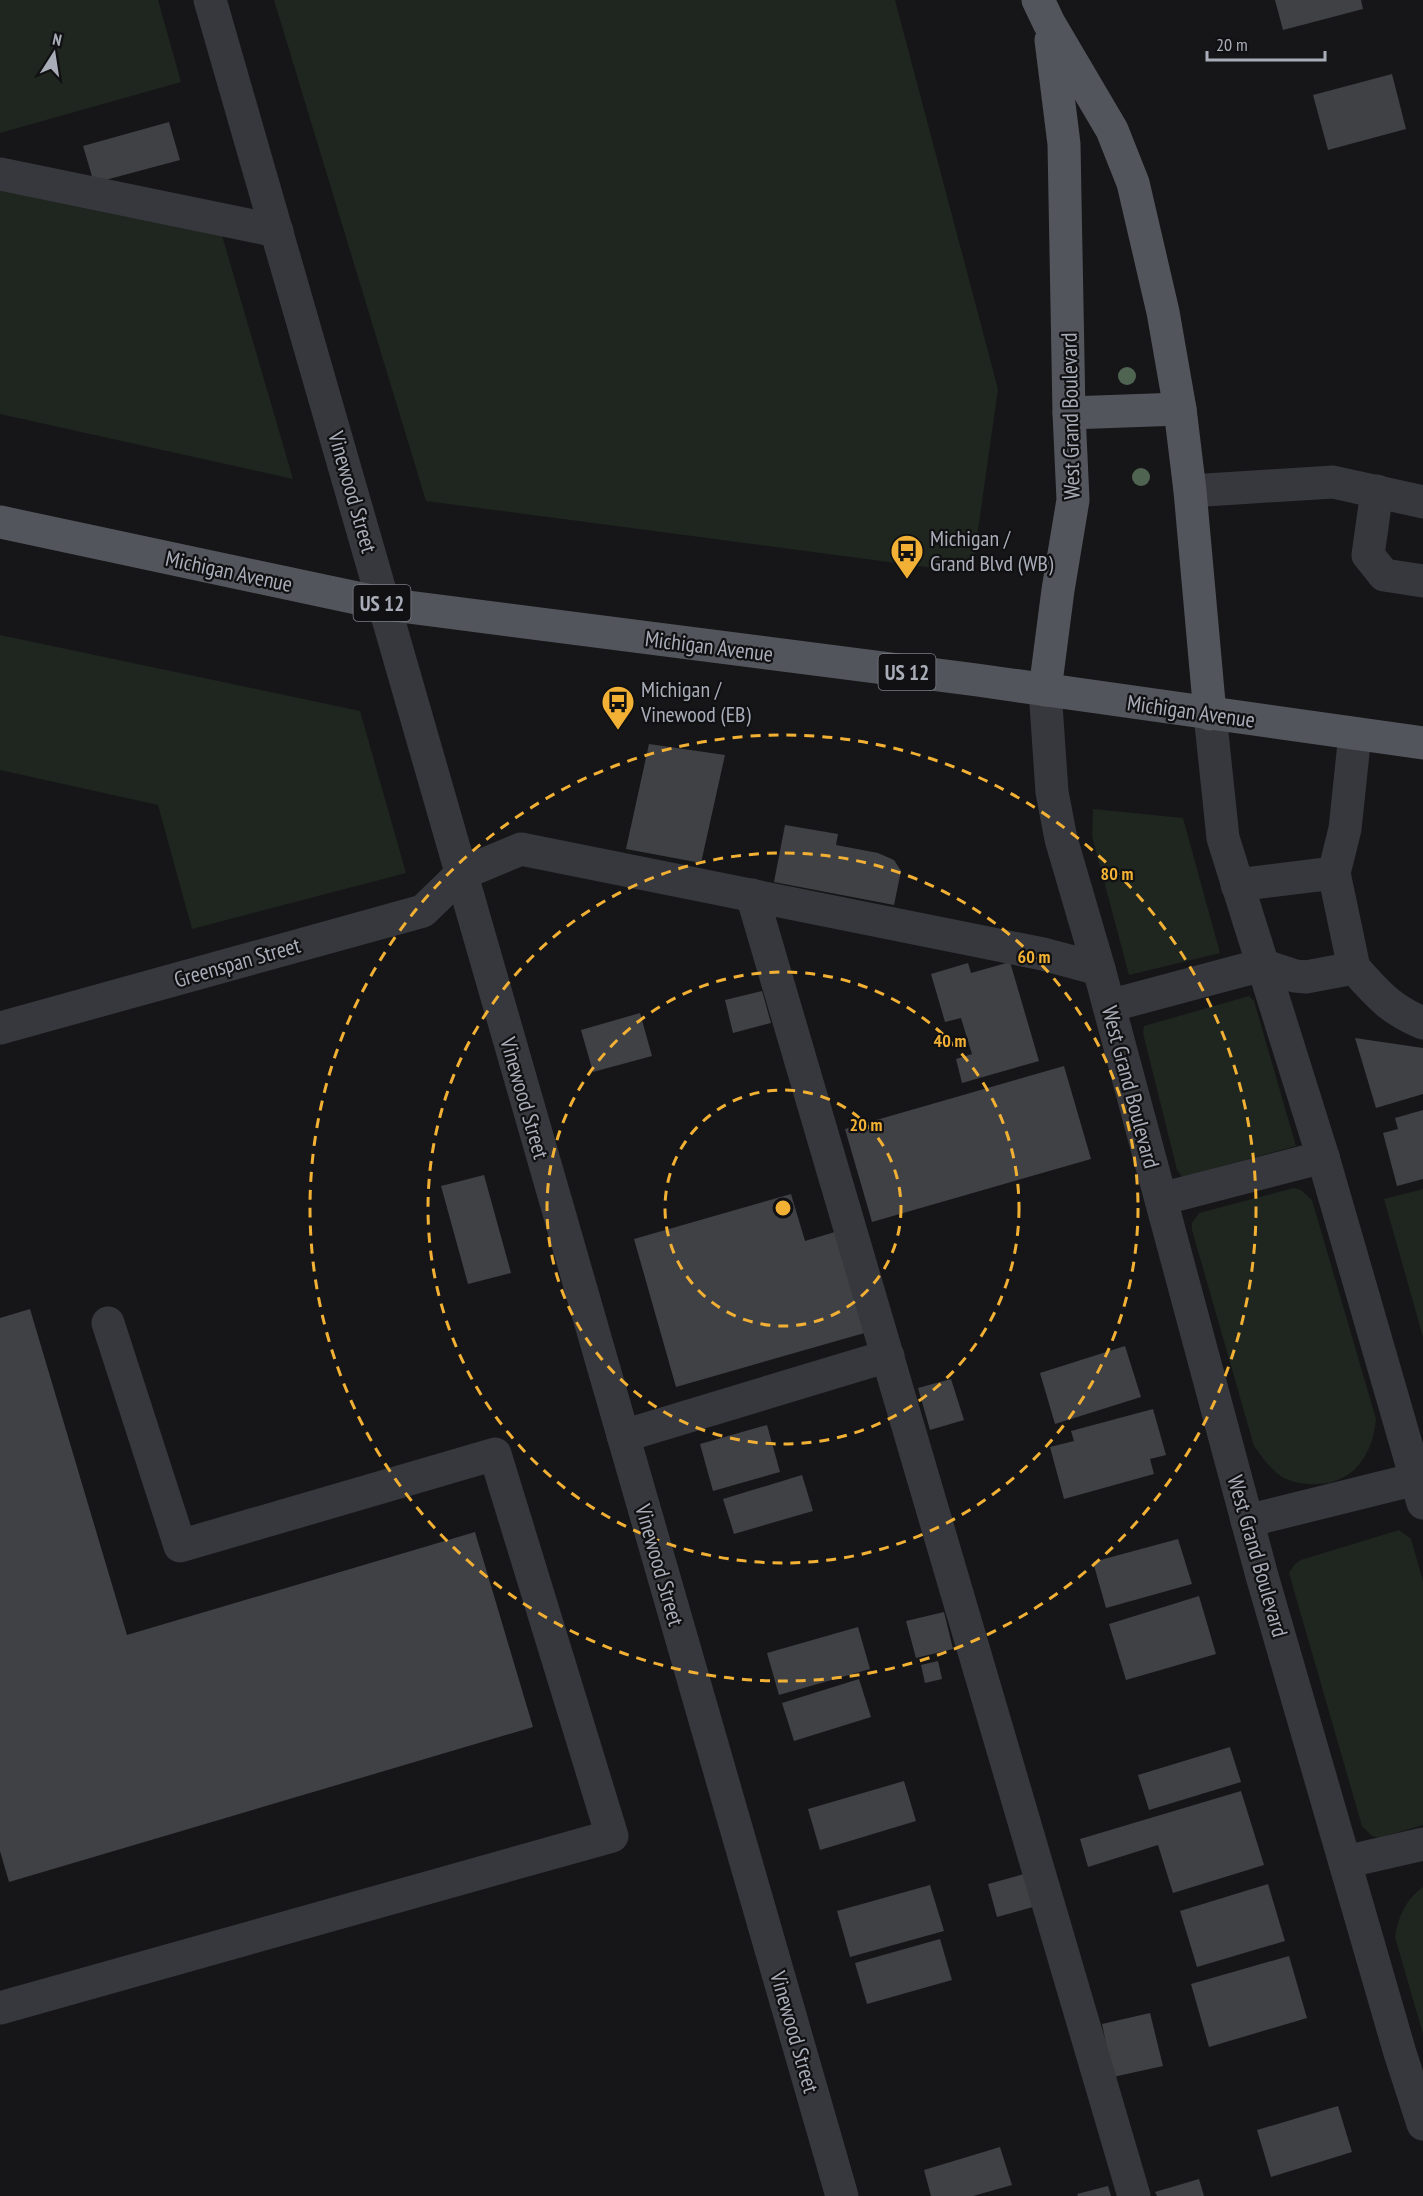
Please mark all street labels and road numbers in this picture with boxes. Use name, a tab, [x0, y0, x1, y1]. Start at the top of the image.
street label: West Grand Boulevard	[1055, 332, 1085, 500]
street label: Vinewood Street	[322, 427, 384, 556]
street label: Michigan Avenue	[163, 544, 295, 598]
road number: US 12	[354, 585, 410, 621]
street label: Michigan Avenue	[643, 624, 775, 668]
road number: US 12	[878, 654, 936, 690]
street label: Michigan Avenue	[1125, 688, 1257, 734]
street label: Greenspan Street	[171, 931, 303, 993]
street label: West Grand Boulevard	[1096, 1003, 1166, 1171]
street label: Vinewood Street	[494, 1033, 556, 1162]
street label: West Grand Boulevard	[1222, 1472, 1294, 1640]
street label: Vinewood Street	[629, 1500, 691, 1629]
street label: Vinewood Street	[764, 1967, 826, 2096]

